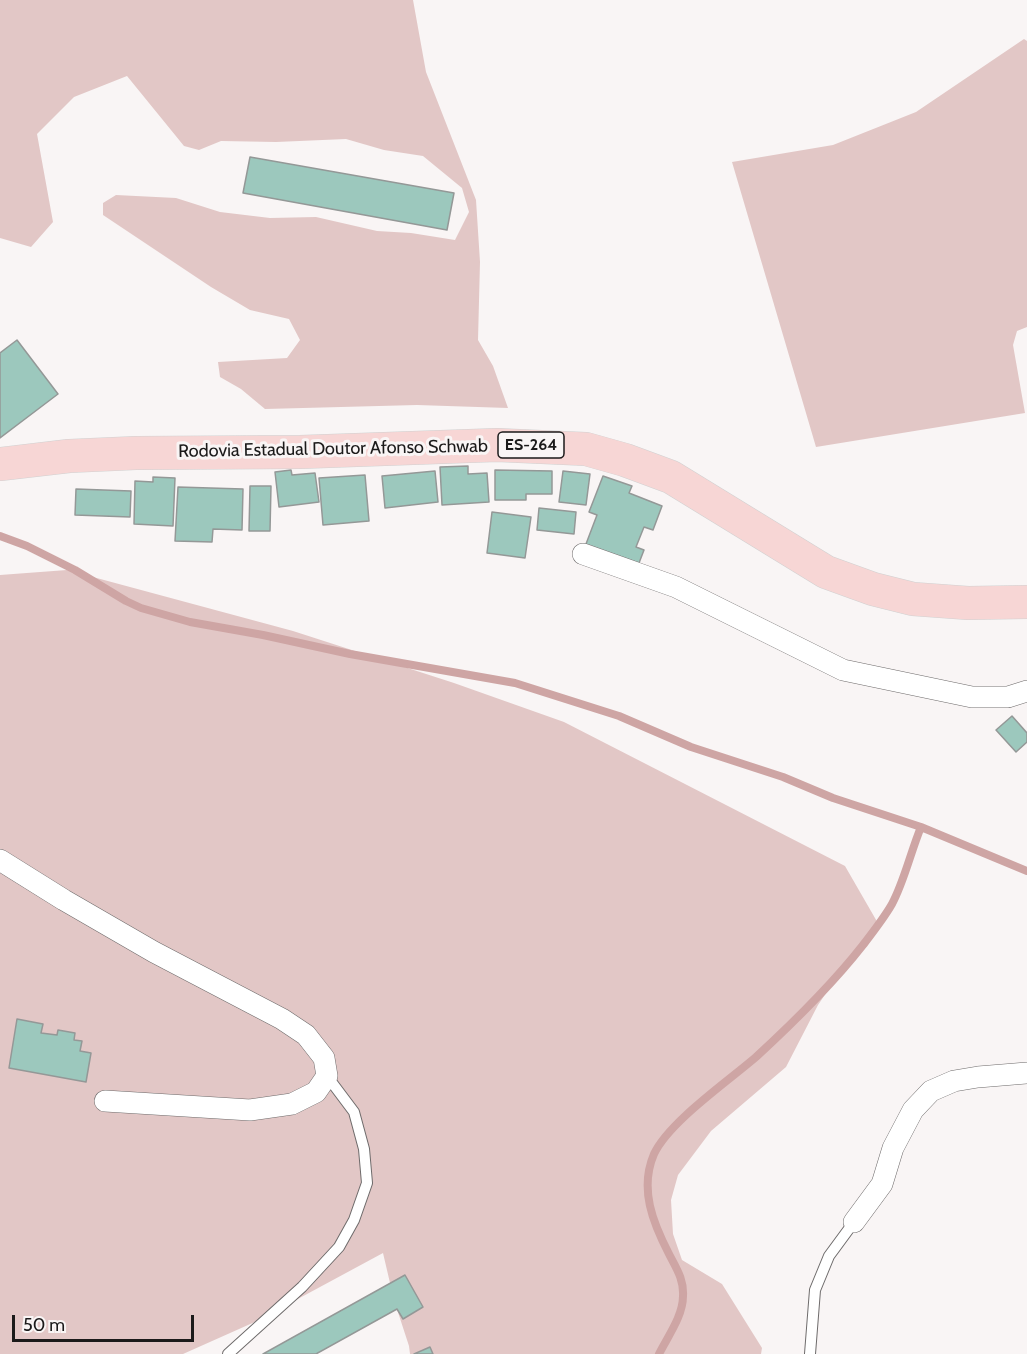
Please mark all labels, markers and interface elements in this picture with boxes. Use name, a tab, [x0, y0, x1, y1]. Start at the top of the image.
road number: ES-264	[498, 432, 564, 458]
street label: Rodovia Estadual Doutor Afonso Schwab	[178, 435, 488, 463]
scale bar	[15, 1303, 196, 1341]
text: 50 m	[23, 1314, 65, 1336]

